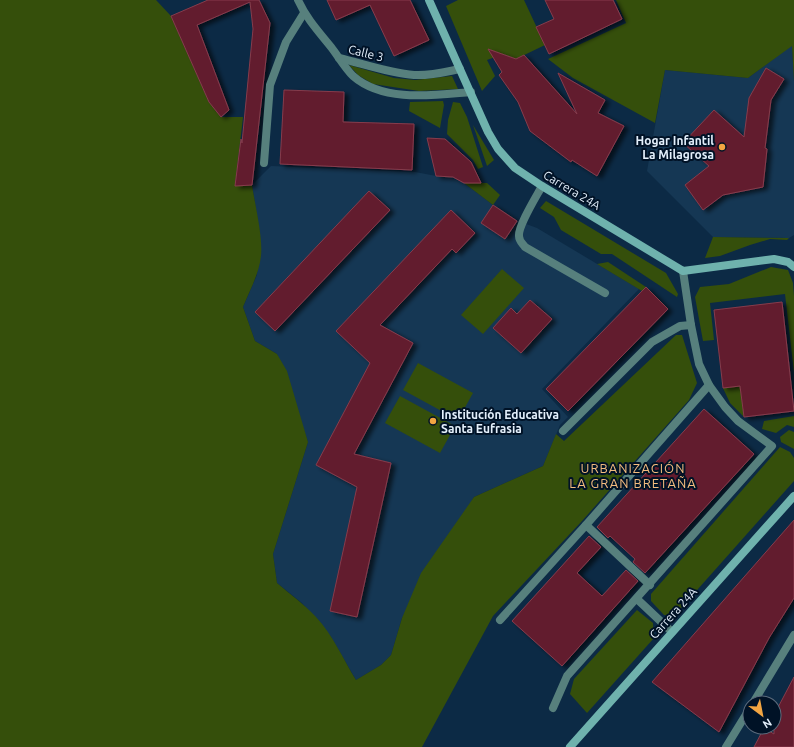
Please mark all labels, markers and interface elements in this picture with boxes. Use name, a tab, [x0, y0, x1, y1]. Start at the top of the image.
street label: Calle 3	[347, 42, 385, 64]
place label: Hogar Infantil La Milagrosa	[636, 134, 714, 161]
marker: Hogar Infantil La Milagrosa	[717, 142, 727, 152]
street label: Carrera 24A	[541, 168, 603, 212]
place label: Institución Educativa Santa Eufrasia	[441, 408, 559, 435]
marker: Institución Educativa Santa Eufrasia	[428, 416, 438, 426]
district label: URBANIZACIÓN LA GRAN BRETAÑA	[569, 461, 697, 490]
street label: Carrera 24A	[647, 585, 699, 641]
north arrow	[742, 695, 782, 735]
text: N	[761, 716, 774, 731]

